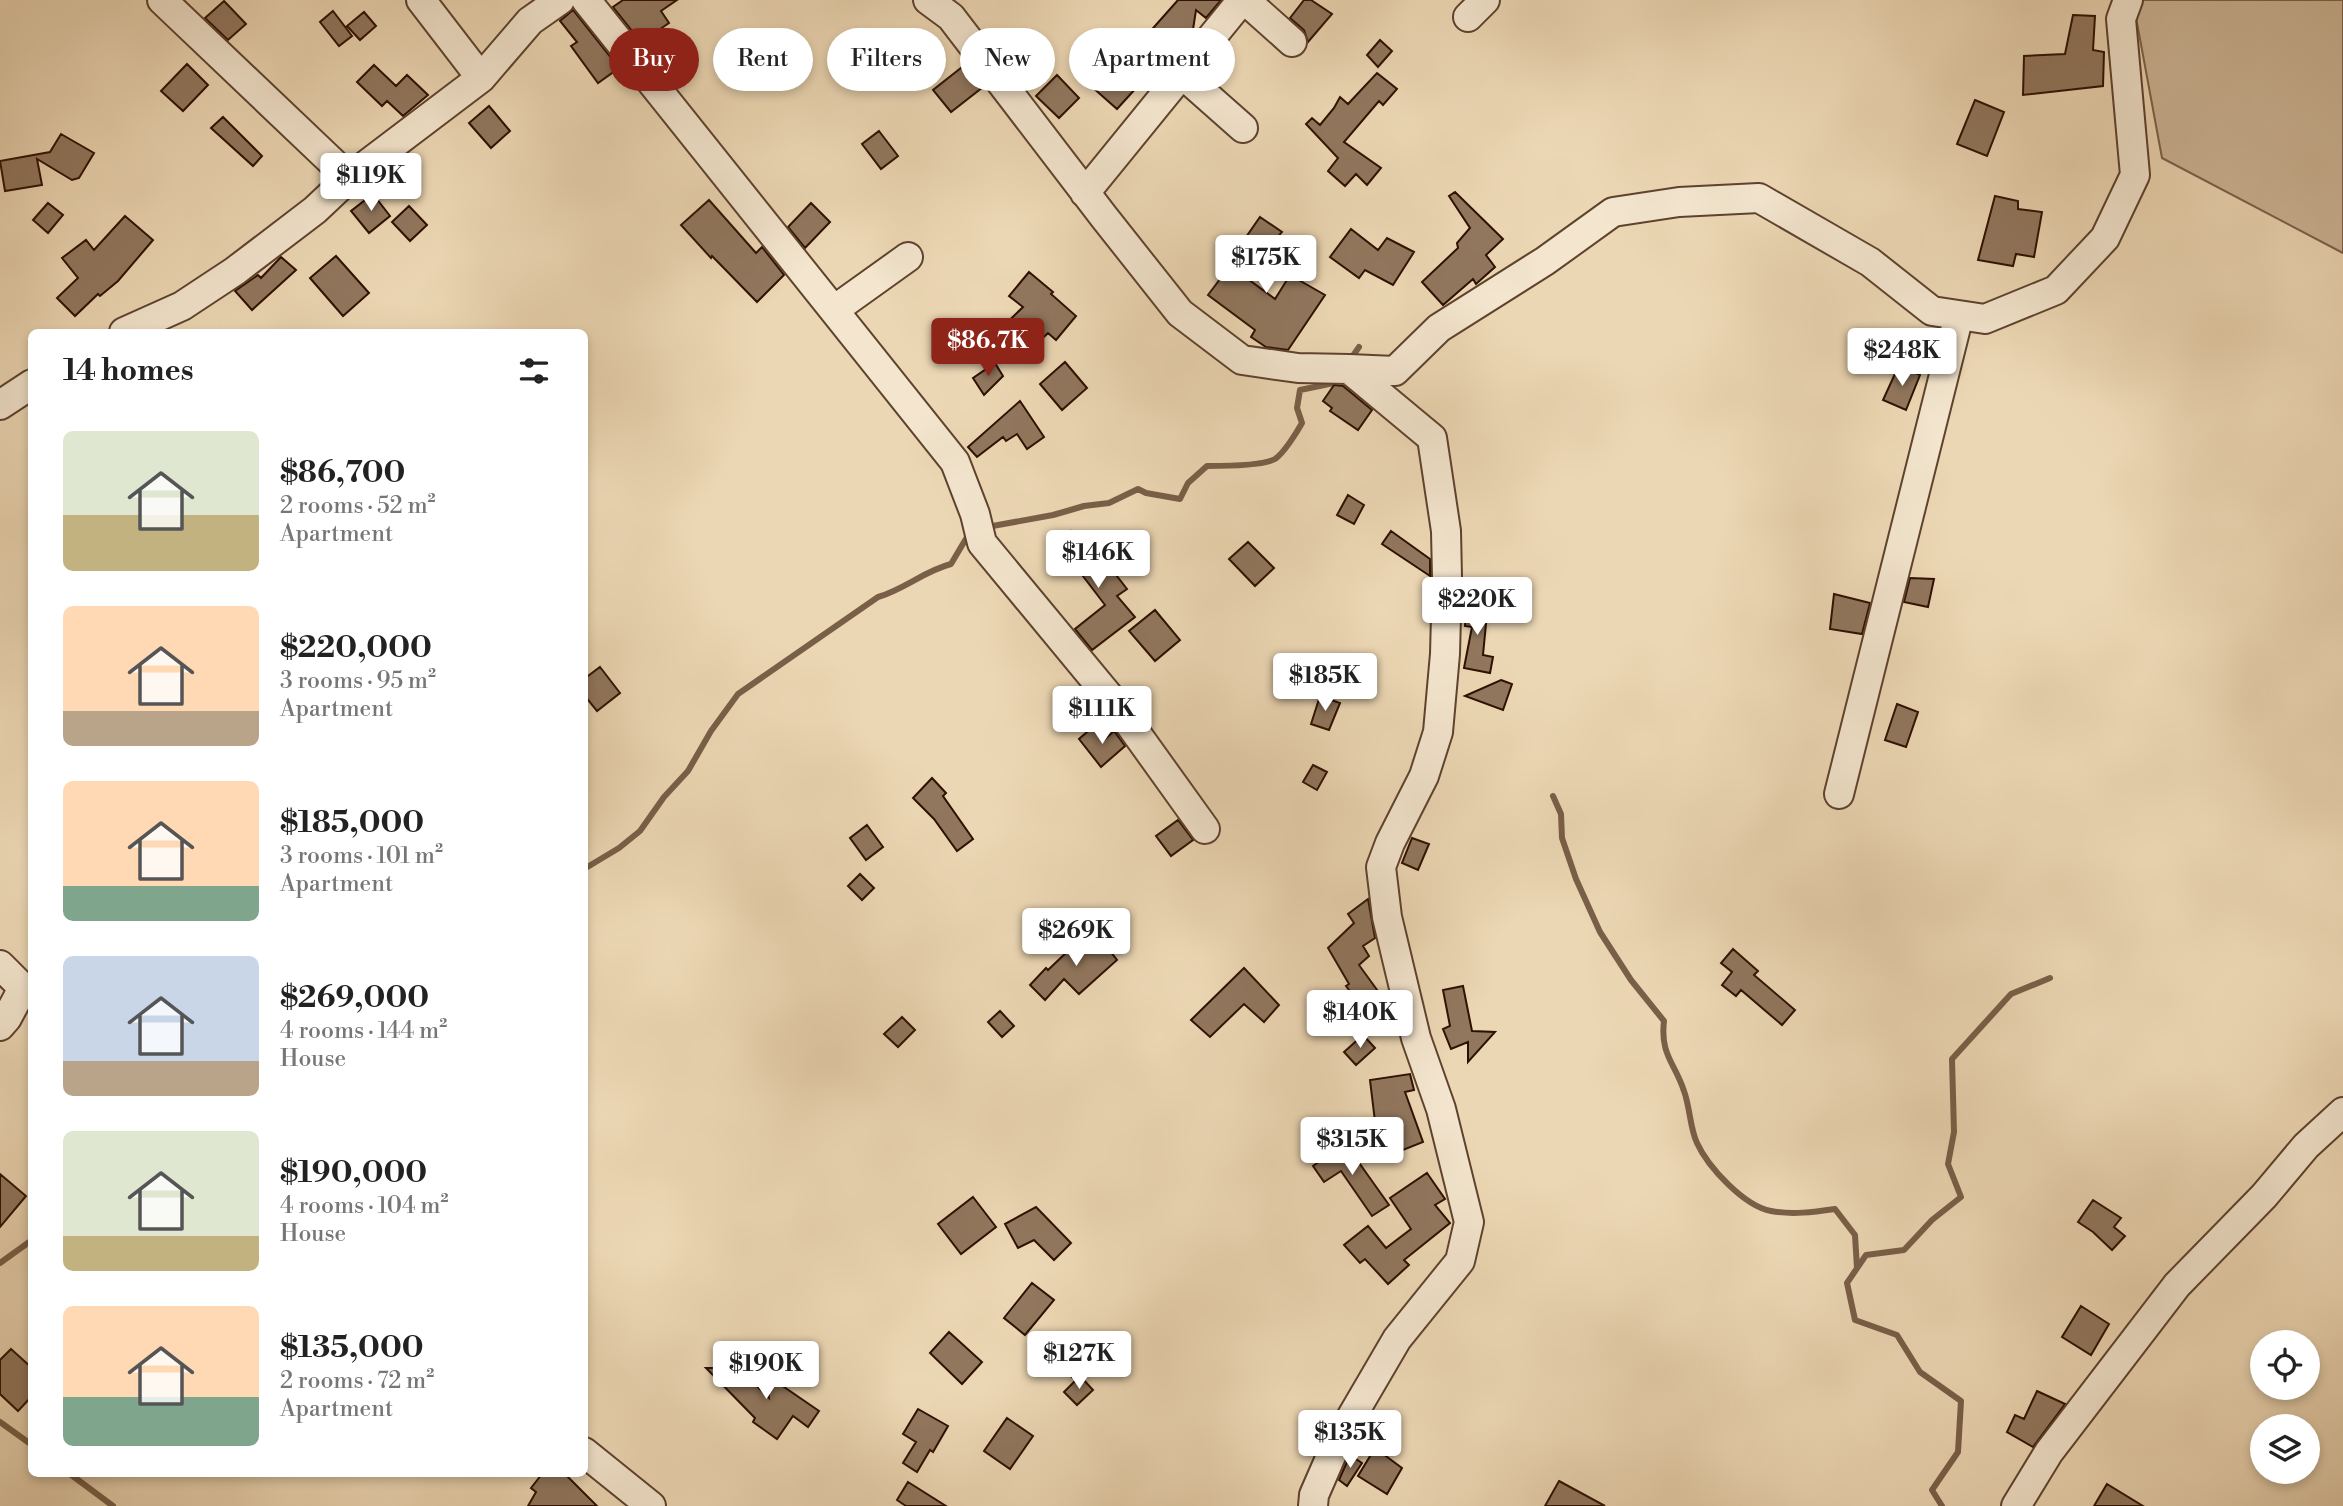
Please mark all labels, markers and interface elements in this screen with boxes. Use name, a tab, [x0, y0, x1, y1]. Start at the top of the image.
chip: Buy	[609, 28, 699, 91]
chip: Rent	[713, 28, 813, 91]
chip: Filters	[827, 28, 946, 91]
chip: New	[960, 28, 1055, 91]
chip: Apartment	[1069, 28, 1235, 91]
pin: $119K	[322, 154, 420, 213]
text: $119K	[336, 162, 406, 190]
pin: $175K	[1217, 236, 1315, 295]
text: $175K	[1231, 244, 1301, 272]
pin: $86.7K	[931, 318, 1045, 378]
text: $86.7K	[947, 327, 1029, 355]
pin: $248K	[1853, 328, 1951, 388]
text: $248K	[1864, 337, 1940, 365]
text: 14 homes	[63, 352, 194, 390]
icon: filters	[515, 352, 553, 390]
text: $86,700	[280, 454, 405, 492]
icon: home	[119, 459, 203, 543]
text: 2 rooms · 52 m²	[280, 492, 436, 520]
text: Apartment	[280, 520, 393, 548]
pin: $146K	[1049, 530, 1147, 590]
text: $146K	[1062, 539, 1134, 567]
pin: $220K	[1428, 578, 1526, 637]
text: $220K	[1438, 586, 1516, 614]
text: $220,000	[280, 629, 432, 667]
icon: home	[119, 634, 203, 718]
pin: $185K	[1276, 654, 1374, 713]
text: $185K	[1289, 662, 1361, 690]
text: 3 rooms · 95 m²	[280, 667, 436, 695]
pin: $111K	[1053, 686, 1151, 746]
text: Apartment	[280, 695, 393, 723]
text: $111K	[1069, 695, 1135, 723]
text: $185,000	[280, 804, 424, 842]
icon: home	[119, 809, 203, 893]
text: 3 rooms · 101 m²	[280, 842, 443, 870]
text: Apartment	[280, 870, 393, 898]
pin: $269K	[1027, 908, 1125, 968]
text: $269K	[1038, 917, 1114, 945]
text: $269,000	[280, 979, 429, 1017]
icon: home	[119, 984, 203, 1068]
pin: $140K	[1311, 990, 1409, 1050]
text: $140K	[1323, 999, 1397, 1027]
text: 4 rooms · 144 m²	[280, 1017, 447, 1045]
text: House	[280, 1045, 346, 1073]
pin: $315K	[1303, 1118, 1401, 1177]
text: $315K	[1317, 1126, 1387, 1154]
text: $190,000	[280, 1154, 427, 1192]
icon: home	[119, 1159, 203, 1243]
text: 4 rooms · 104 m²	[280, 1192, 449, 1220]
text: House	[280, 1220, 346, 1248]
text: $135,000	[280, 1329, 424, 1367]
map controls	[2250, 1330, 2320, 1484]
button: locate	[2250, 1330, 2320, 1400]
pin: $127K	[1030, 1332, 1128, 1391]
icon: home	[119, 1334, 203, 1418]
text: $127K	[1043, 1340, 1115, 1368]
pin: $190K	[717, 1342, 815, 1401]
text: $190K	[729, 1350, 803, 1378]
text: 2 rooms · 72 m²	[280, 1367, 434, 1395]
text: Apartment	[280, 1395, 393, 1423]
pin: $135K	[1301, 1410, 1399, 1470]
button: layers	[2250, 1414, 2320, 1484]
text: $135K	[1314, 1419, 1386, 1447]

